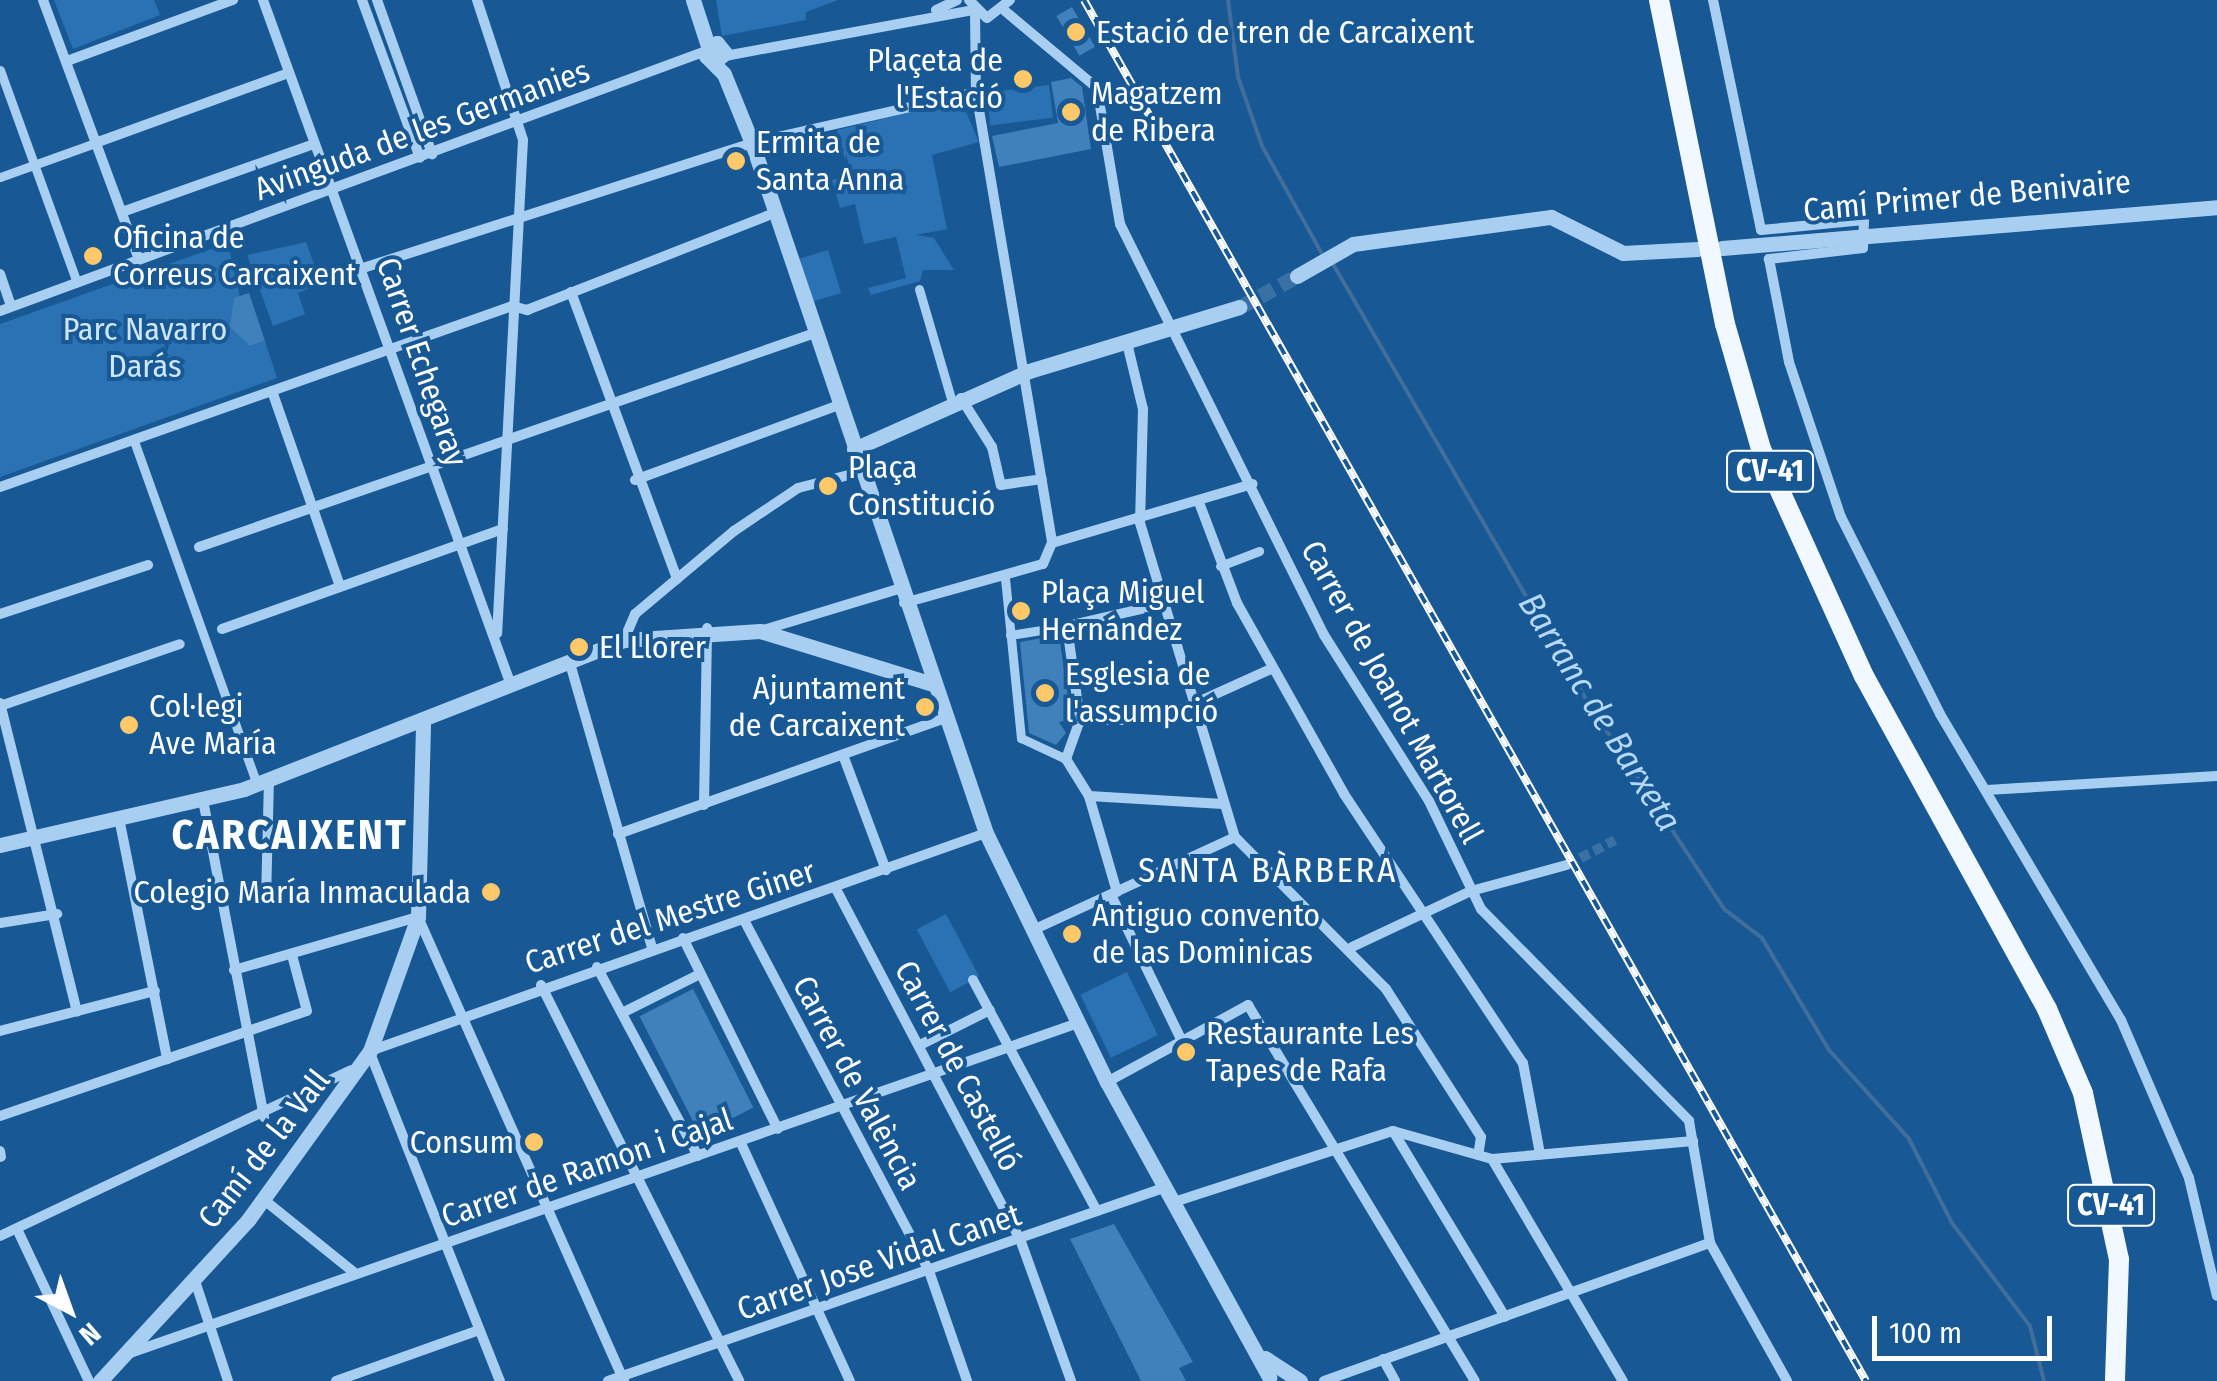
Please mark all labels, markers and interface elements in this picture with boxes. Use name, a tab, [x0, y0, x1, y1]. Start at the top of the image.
place label: Estació de tren de Carcaixent	[1096, 13, 1474, 51]
marker: Estació de tren de Carcaixent	[1065, 21, 1087, 43]
place label: Plaçeta de l'Estació	[867, 42, 1003, 117]
street label: Avinguda de les Germanies	[249, 51, 595, 209]
marker: Plaçeta de l'Estació	[1012, 68, 1034, 90]
place label: Magatzem de Ribera	[1091, 75, 1223, 150]
marker: Magatzem de Ribera	[1060, 101, 1082, 123]
place label: Ermita de Santa Anna	[756, 124, 904, 199]
marker: Ermita de Santa Anna	[725, 150, 747, 172]
street label: Camí Primer de Benivaire	[1802, 163, 2132, 229]
place label: Oficina de Correus Carcaixent	[113, 219, 356, 294]
marker: Oficina de Correus Carcaixent	[82, 245, 104, 267]
street label: Carrer Echegaray	[368, 253, 476, 471]
park label: Parc Navarro Darás	[63, 311, 227, 386]
road number: CV-41	[1725, 446, 1815, 496]
place label: Plaça Constitució	[848, 449, 995, 524]
marker: Plaça Constitució	[817, 475, 839, 497]
street label: Carrer de Joanot Martorell	[1293, 534, 1491, 850]
place label: Plaça Miguel Hernández	[1041, 574, 1204, 649]
water label: Barranc de Barxeta	[1510, 585, 1690, 839]
marker: Plaça Miguel Hernández	[1010, 600, 1032, 622]
place label: El Llorer	[599, 628, 706, 666]
marker: El Llorer	[568, 636, 590, 658]
place label: Esglesia de l'assumpció	[1065, 656, 1218, 731]
place label: Ajuntament de Carcaixent	[729, 670, 905, 745]
marker: Esglesia de l'assumpció	[1034, 682, 1056, 704]
place label: Col·legi Ave María	[149, 688, 277, 763]
marker: Ajuntament de Carcaixent	[914, 696, 936, 718]
marker: Col·legi Ave María	[118, 714, 140, 736]
district label: CARCAIXENT	[172, 810, 408, 860]
district label: SANTA BÀRBERA	[1138, 849, 1398, 891]
street label: Carrer del Mestre Giner	[520, 852, 820, 982]
place label: Colegio María Inmaculada	[134, 873, 471, 911]
marker: Colegio María Inmaculada	[480, 881, 502, 903]
place label: Antiguo convento de las Dominicas	[1092, 897, 1320, 972]
marker: Antiguo convento de las Dominicas	[1061, 923, 1083, 945]
street label: Carrer de Castelló	[886, 954, 1030, 1178]
street label: Carrer de València	[784, 969, 930, 1197]
place label: Restaurante Les Tapes de Rafa	[1206, 1015, 1414, 1090]
marker: Restaurante Les Tapes de Rafa	[1175, 1041, 1197, 1063]
street label: Camí de la Vall	[190, 1062, 338, 1236]
street label: Carrer de Ramon i Cajal	[436, 1100, 738, 1236]
place label: Consum	[410, 1123, 514, 1161]
marker: Consum	[523, 1131, 545, 1153]
road number: CV-41	[2066, 1180, 2156, 1230]
street label: Carrer Jose Vidal Canet	[732, 1195, 1026, 1329]
north arrow	[20, 1261, 120, 1361]
scale bar	[1877, 1296, 2057, 1358]
text: 100 m	[1889, 1315, 1962, 1351]
text: N	[73, 1316, 107, 1352]

